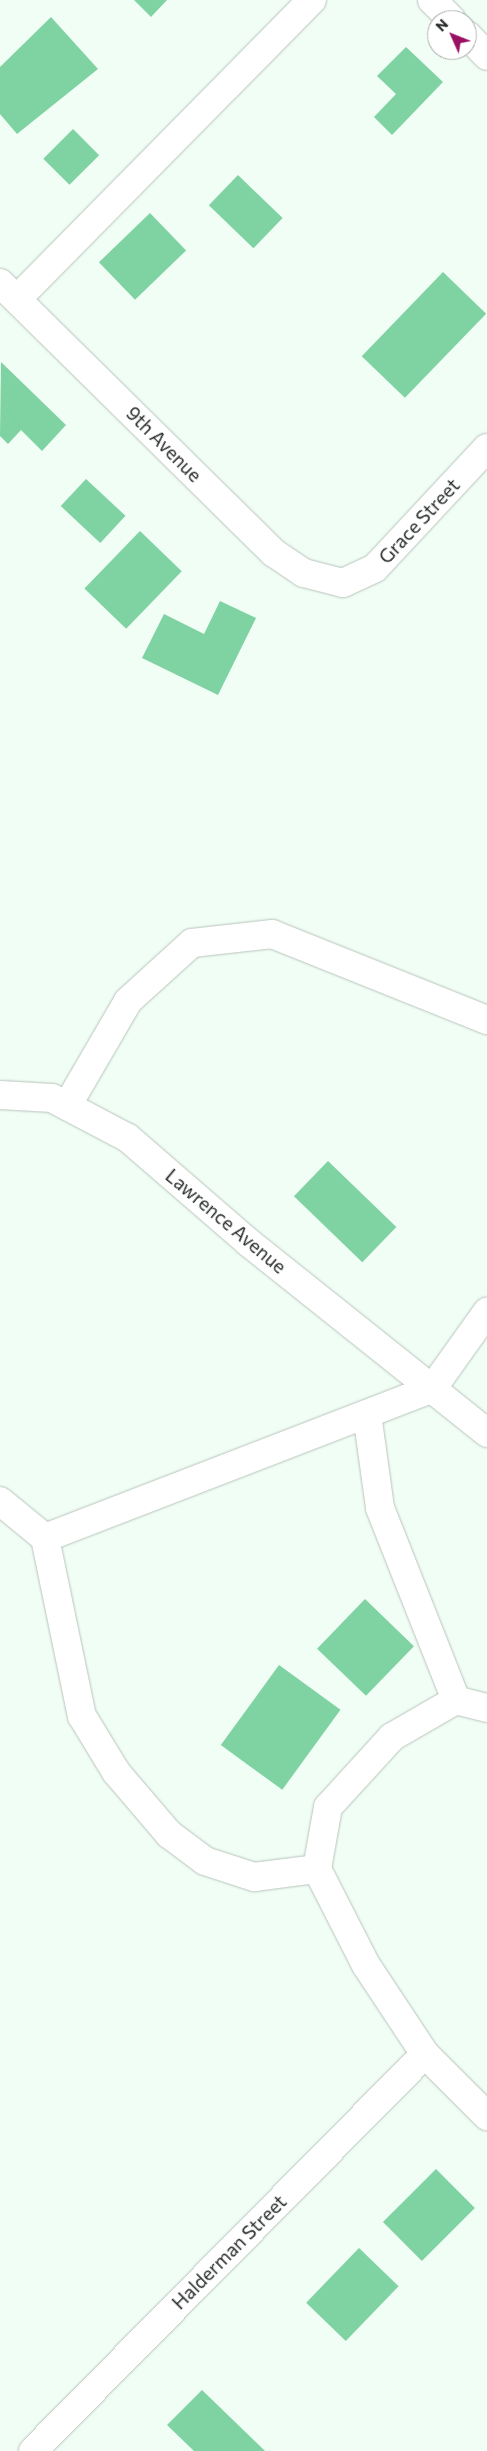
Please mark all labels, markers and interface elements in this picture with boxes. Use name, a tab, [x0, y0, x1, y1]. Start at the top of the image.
north arrow	[427, 10, 477, 60]
text: N	[432, 15, 451, 35]
street label: 9th Avenue	[122, 402, 206, 486]
street label: Grace Street	[374, 474, 464, 568]
street label: Lawrence Avenue	[161, 1164, 291, 1278]
street label: Halderman Street	[167, 2190, 291, 2314]

